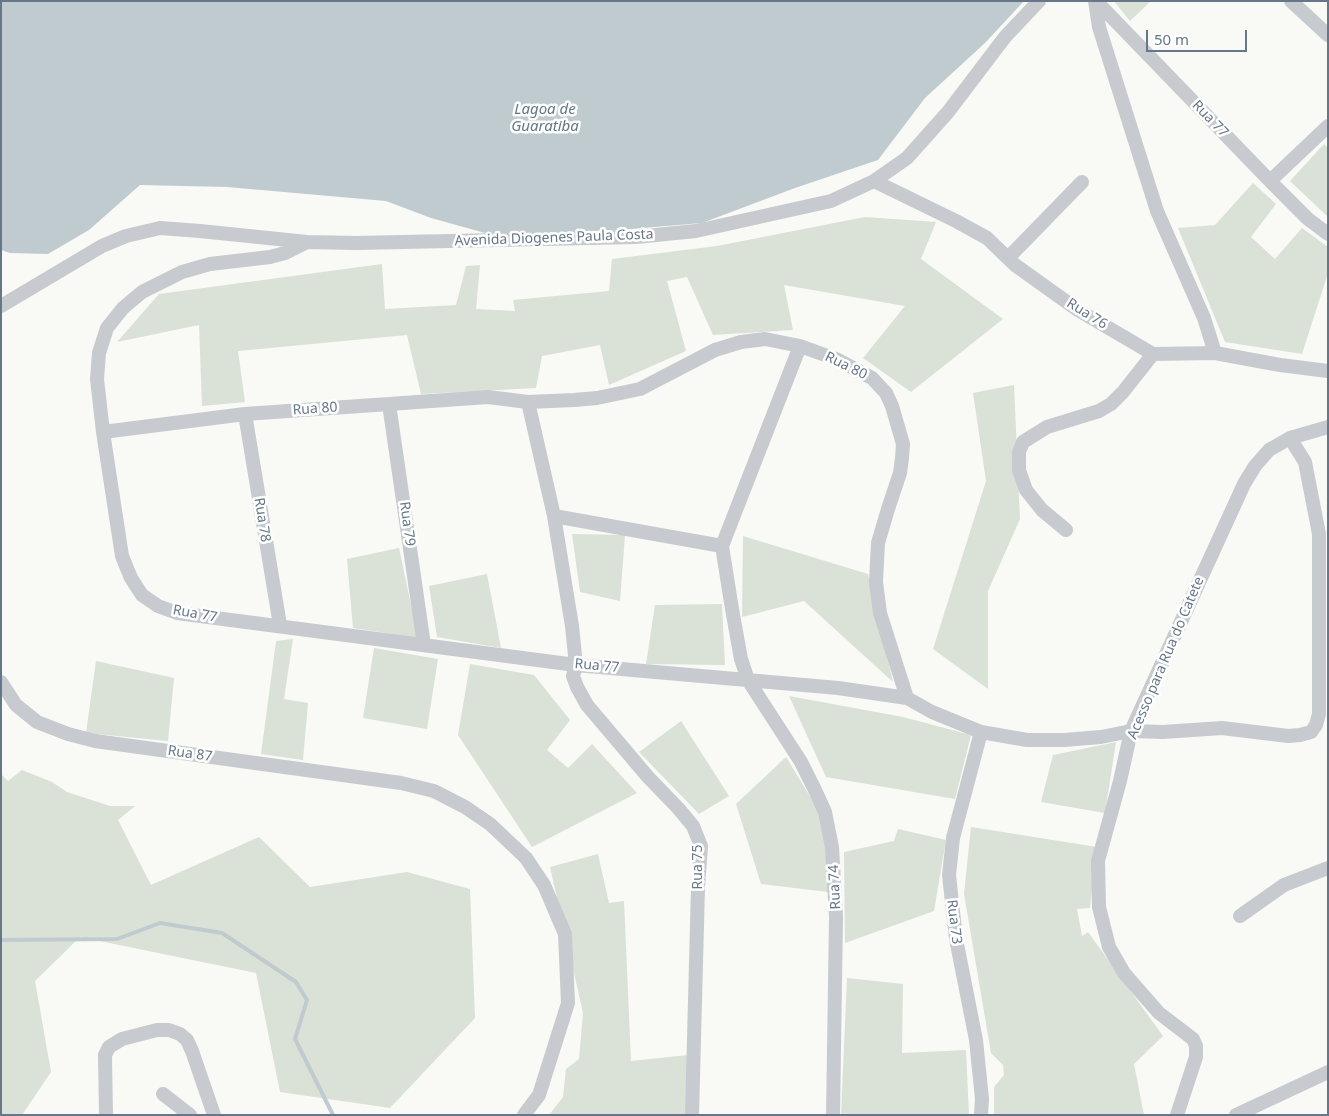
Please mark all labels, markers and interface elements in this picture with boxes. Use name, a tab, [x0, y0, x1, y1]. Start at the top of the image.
scale bar	[1149, 20, 1250, 52]
text: 50 m	[1154, 29, 1189, 49]
street label: Rua 77	[1188, 97, 1232, 141]
water label: Lagoa de Guaratiba	[511, 101, 579, 136]
street label: Avenida Diogenes Paula Costa	[454, 226, 654, 250]
street label: Rua 76	[1064, 295, 1110, 333]
street label: Rua 80	[822, 349, 870, 383]
street label: Rua 80	[292, 399, 338, 419]
street label: Rua 78	[250, 497, 274, 543]
street label: Rua 79	[396, 501, 418, 547]
street label: Acesso para Rua do Catete	[1124, 574, 1208, 742]
street label: Rua 77	[171, 602, 219, 626]
street label: Rua 77	[574, 656, 620, 676]
street label: Rua 87	[167, 743, 213, 765]
street label: Rua 75	[690, 845, 706, 889]
street label: Rua 74	[825, 864, 845, 910]
street label: Rua 73	[943, 899, 965, 945]

